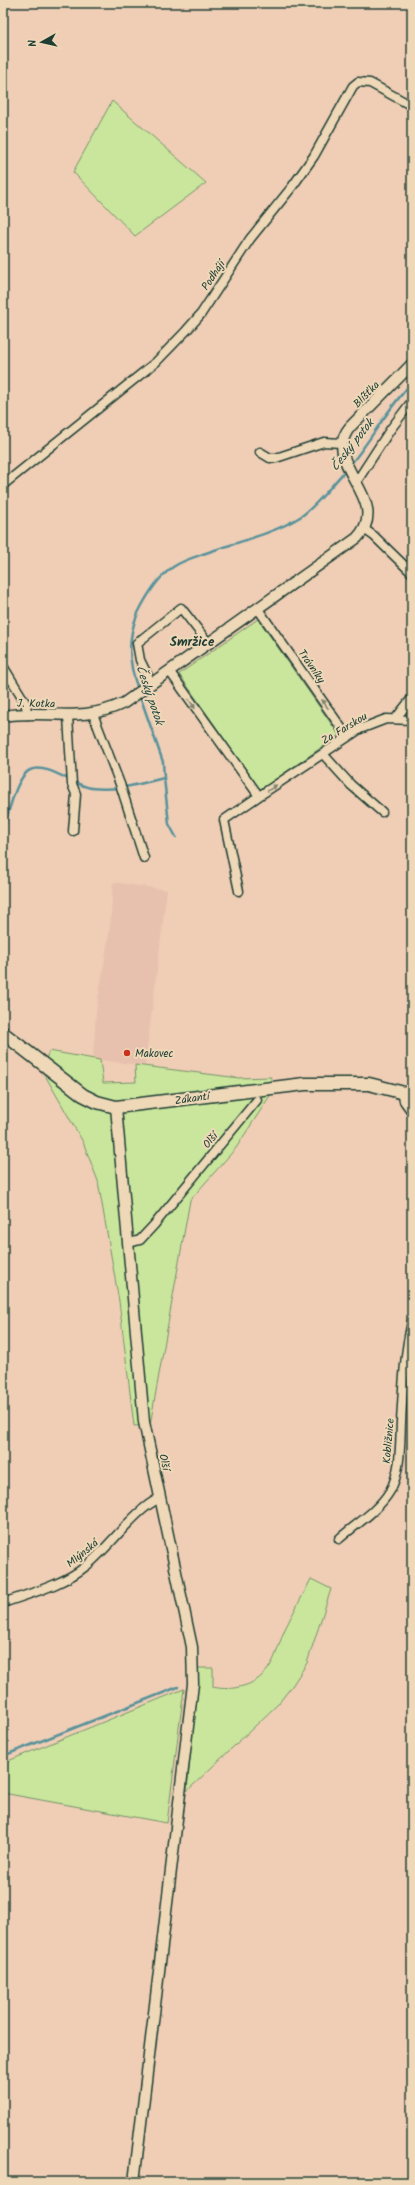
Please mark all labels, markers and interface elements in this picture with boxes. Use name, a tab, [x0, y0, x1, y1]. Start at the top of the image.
north arrow	[22, 22, 62, 62]
text: N	[24, 39, 42, 48]
street label: Podhájí	[197, 255, 232, 294]
street label: Blíšťka	[349, 377, 384, 412]
water label: Český potok	[326, 413, 380, 475]
district label: Smržice	[170, 632, 215, 653]
street label: Trávníky	[293, 646, 330, 688]
water label: Český potok	[130, 663, 169, 730]
street label: J. Kotka	[17, 695, 55, 713]
one-way arrow	[188, 698, 196, 709]
one-way arrow	[321, 699, 329, 710]
street label: Za Farskou	[318, 708, 372, 750]
one-way arrow	[267, 784, 277, 792]
place label: Makovec	[135, 1045, 174, 1063]
marker: Makovec	[122, 1048, 132, 1058]
street label: Zákantí	[174, 1087, 213, 1110]
street label: Olší	[198, 1127, 225, 1153]
street label: Kobližnice	[378, 1418, 400, 1465]
street label: Olší	[153, 1452, 175, 1475]
street label: Mlýnská	[63, 1534, 104, 1573]

